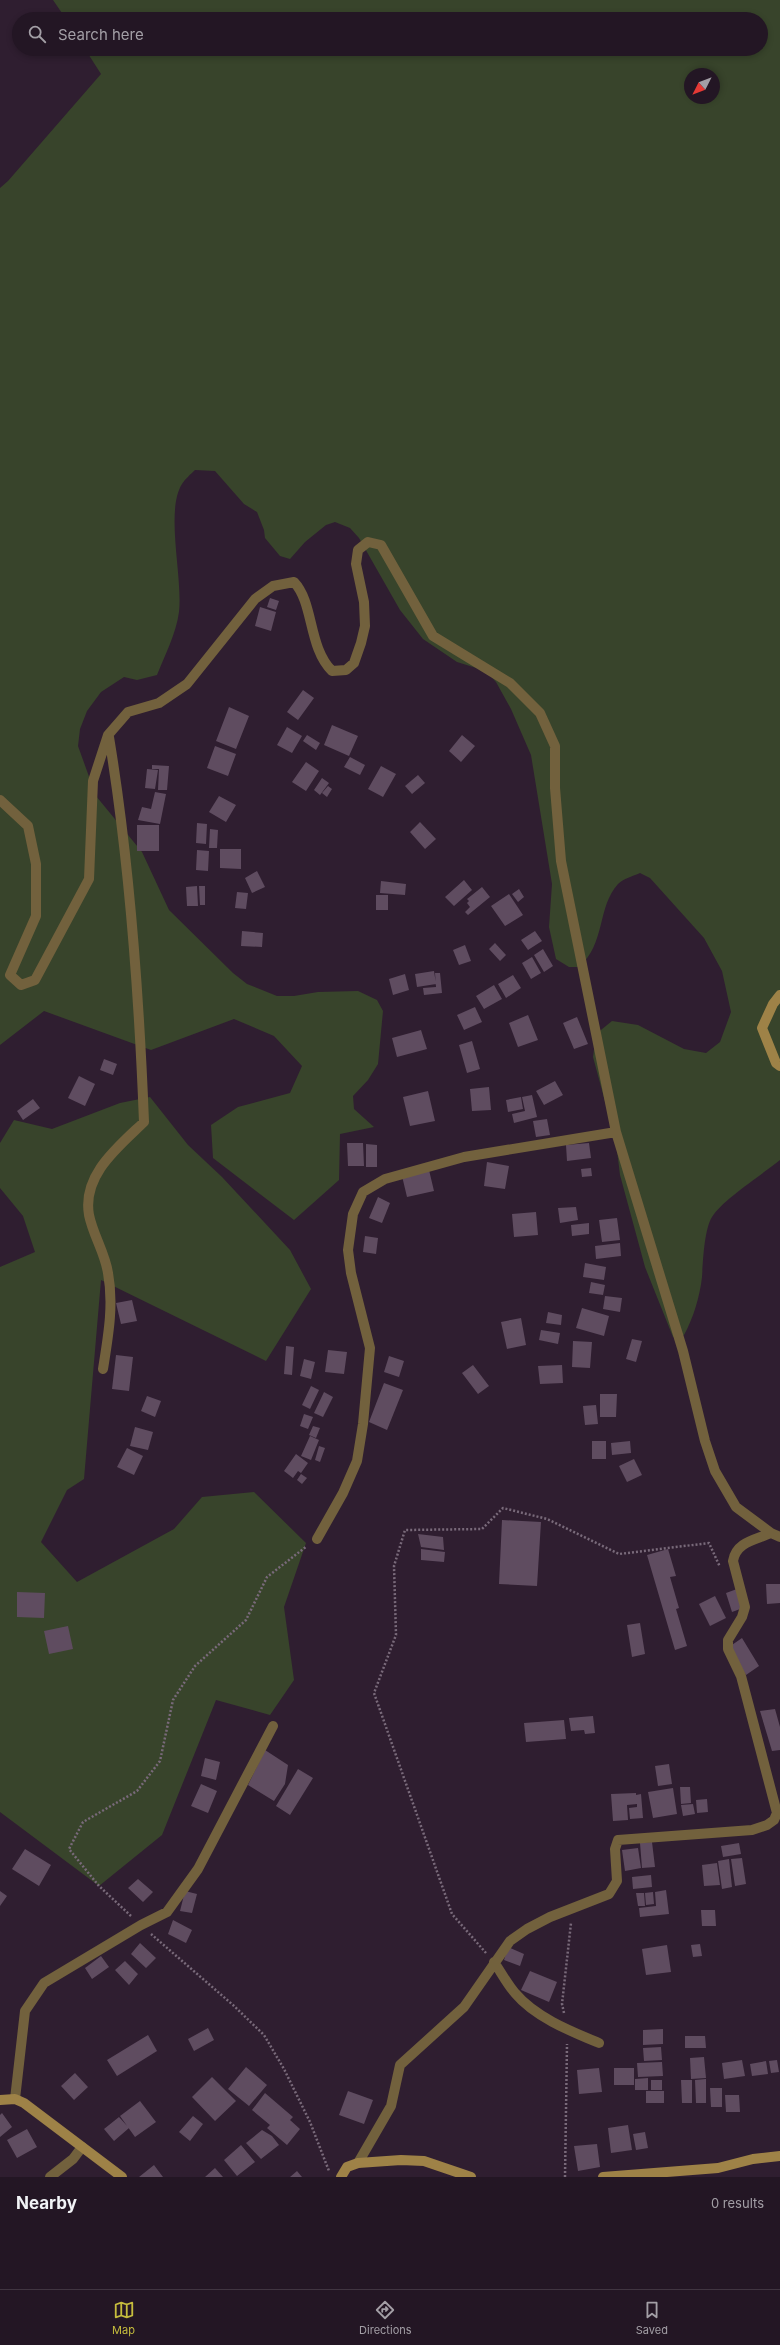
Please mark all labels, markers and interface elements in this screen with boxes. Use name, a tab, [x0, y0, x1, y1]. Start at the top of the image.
search box	[12, 12, 768, 56]
icon: search	[26, 23, 48, 45]
text: Search here	[58, 25, 144, 44]
north arrow	[684, 68, 720, 104]
text: Nearby	[16, 2193, 77, 2213]
text: 0 results	[711, 2195, 764, 2211]
tab: Map	[112, 2299, 135, 2337]
tab: Directions	[359, 2299, 412, 2337]
tab: Saved	[636, 2299, 668, 2337]

